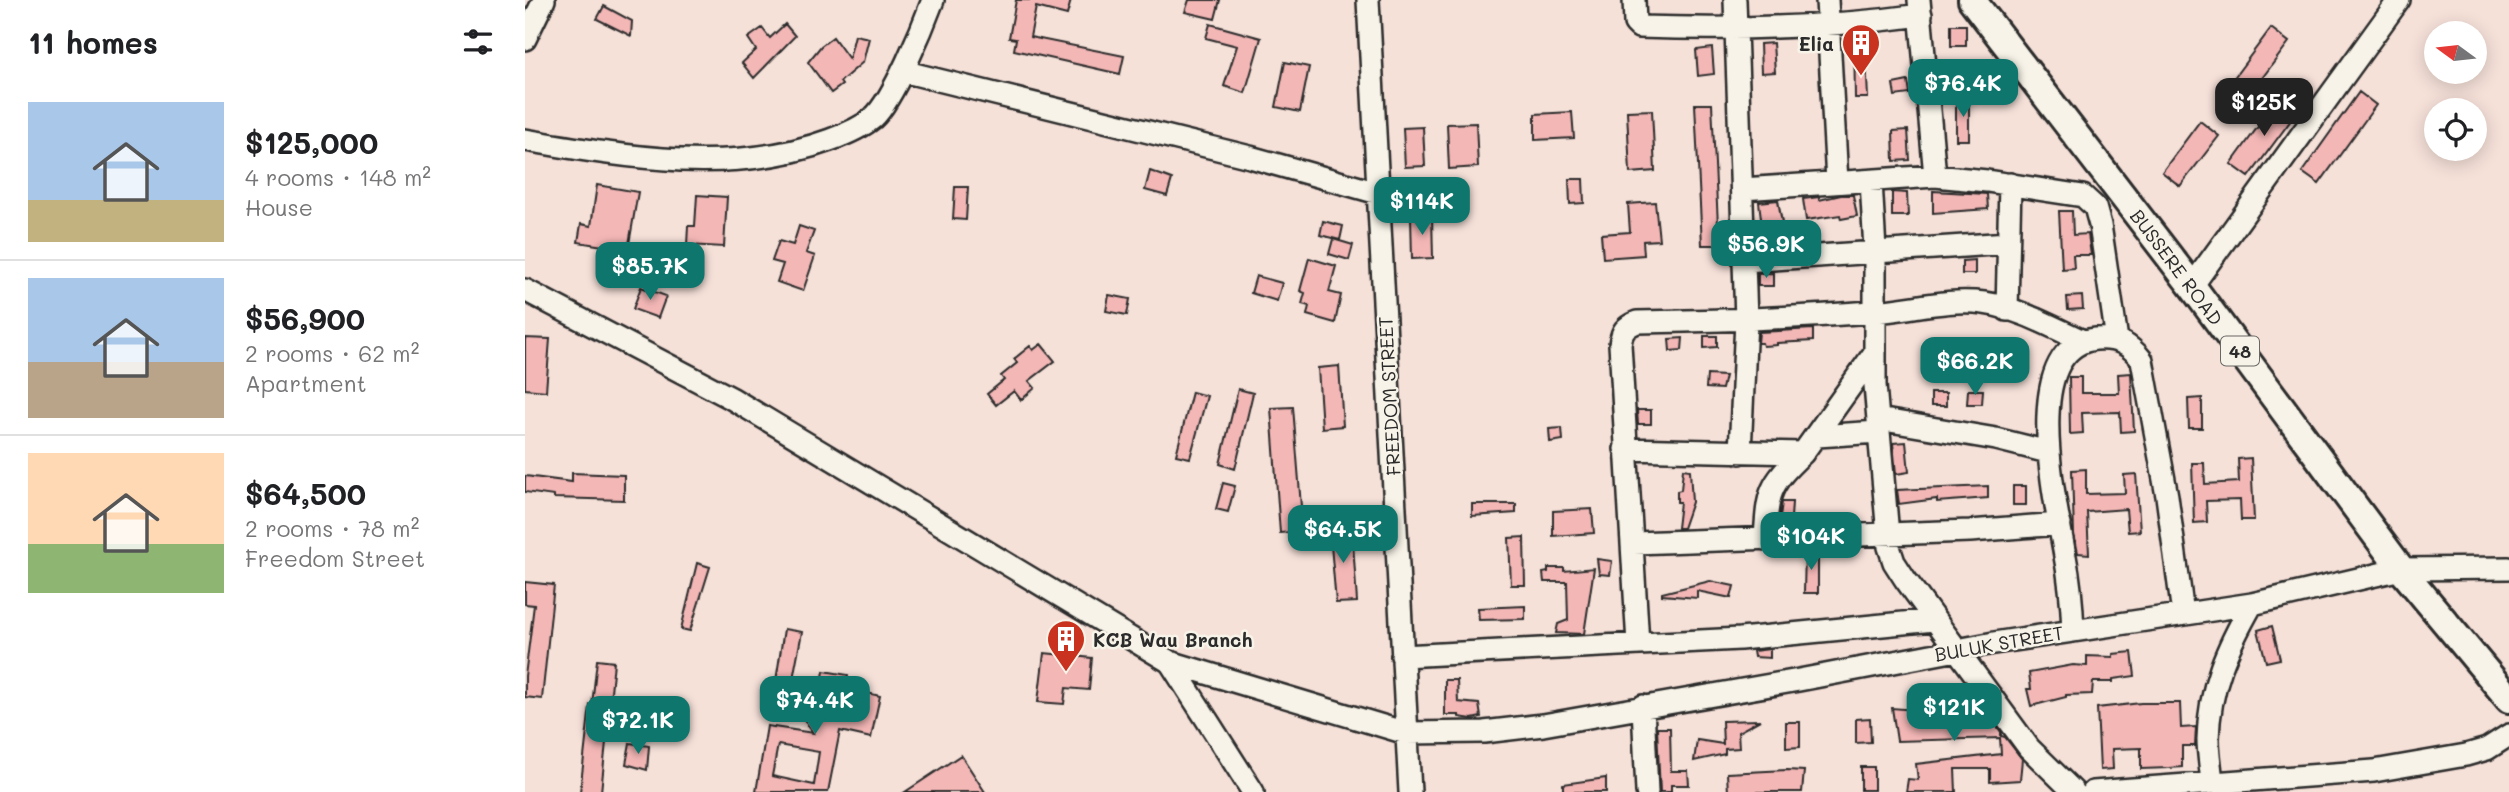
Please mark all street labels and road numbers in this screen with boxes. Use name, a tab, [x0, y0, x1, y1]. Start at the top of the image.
street label: BUSSERE ROAD	[2125, 204, 2229, 330]
street label: FREEDOM STREET	[1372, 316, 1406, 476]
road number: 48	[2221, 337, 2259, 366]
street label: BULUK STREET	[1933, 619, 2065, 667]

